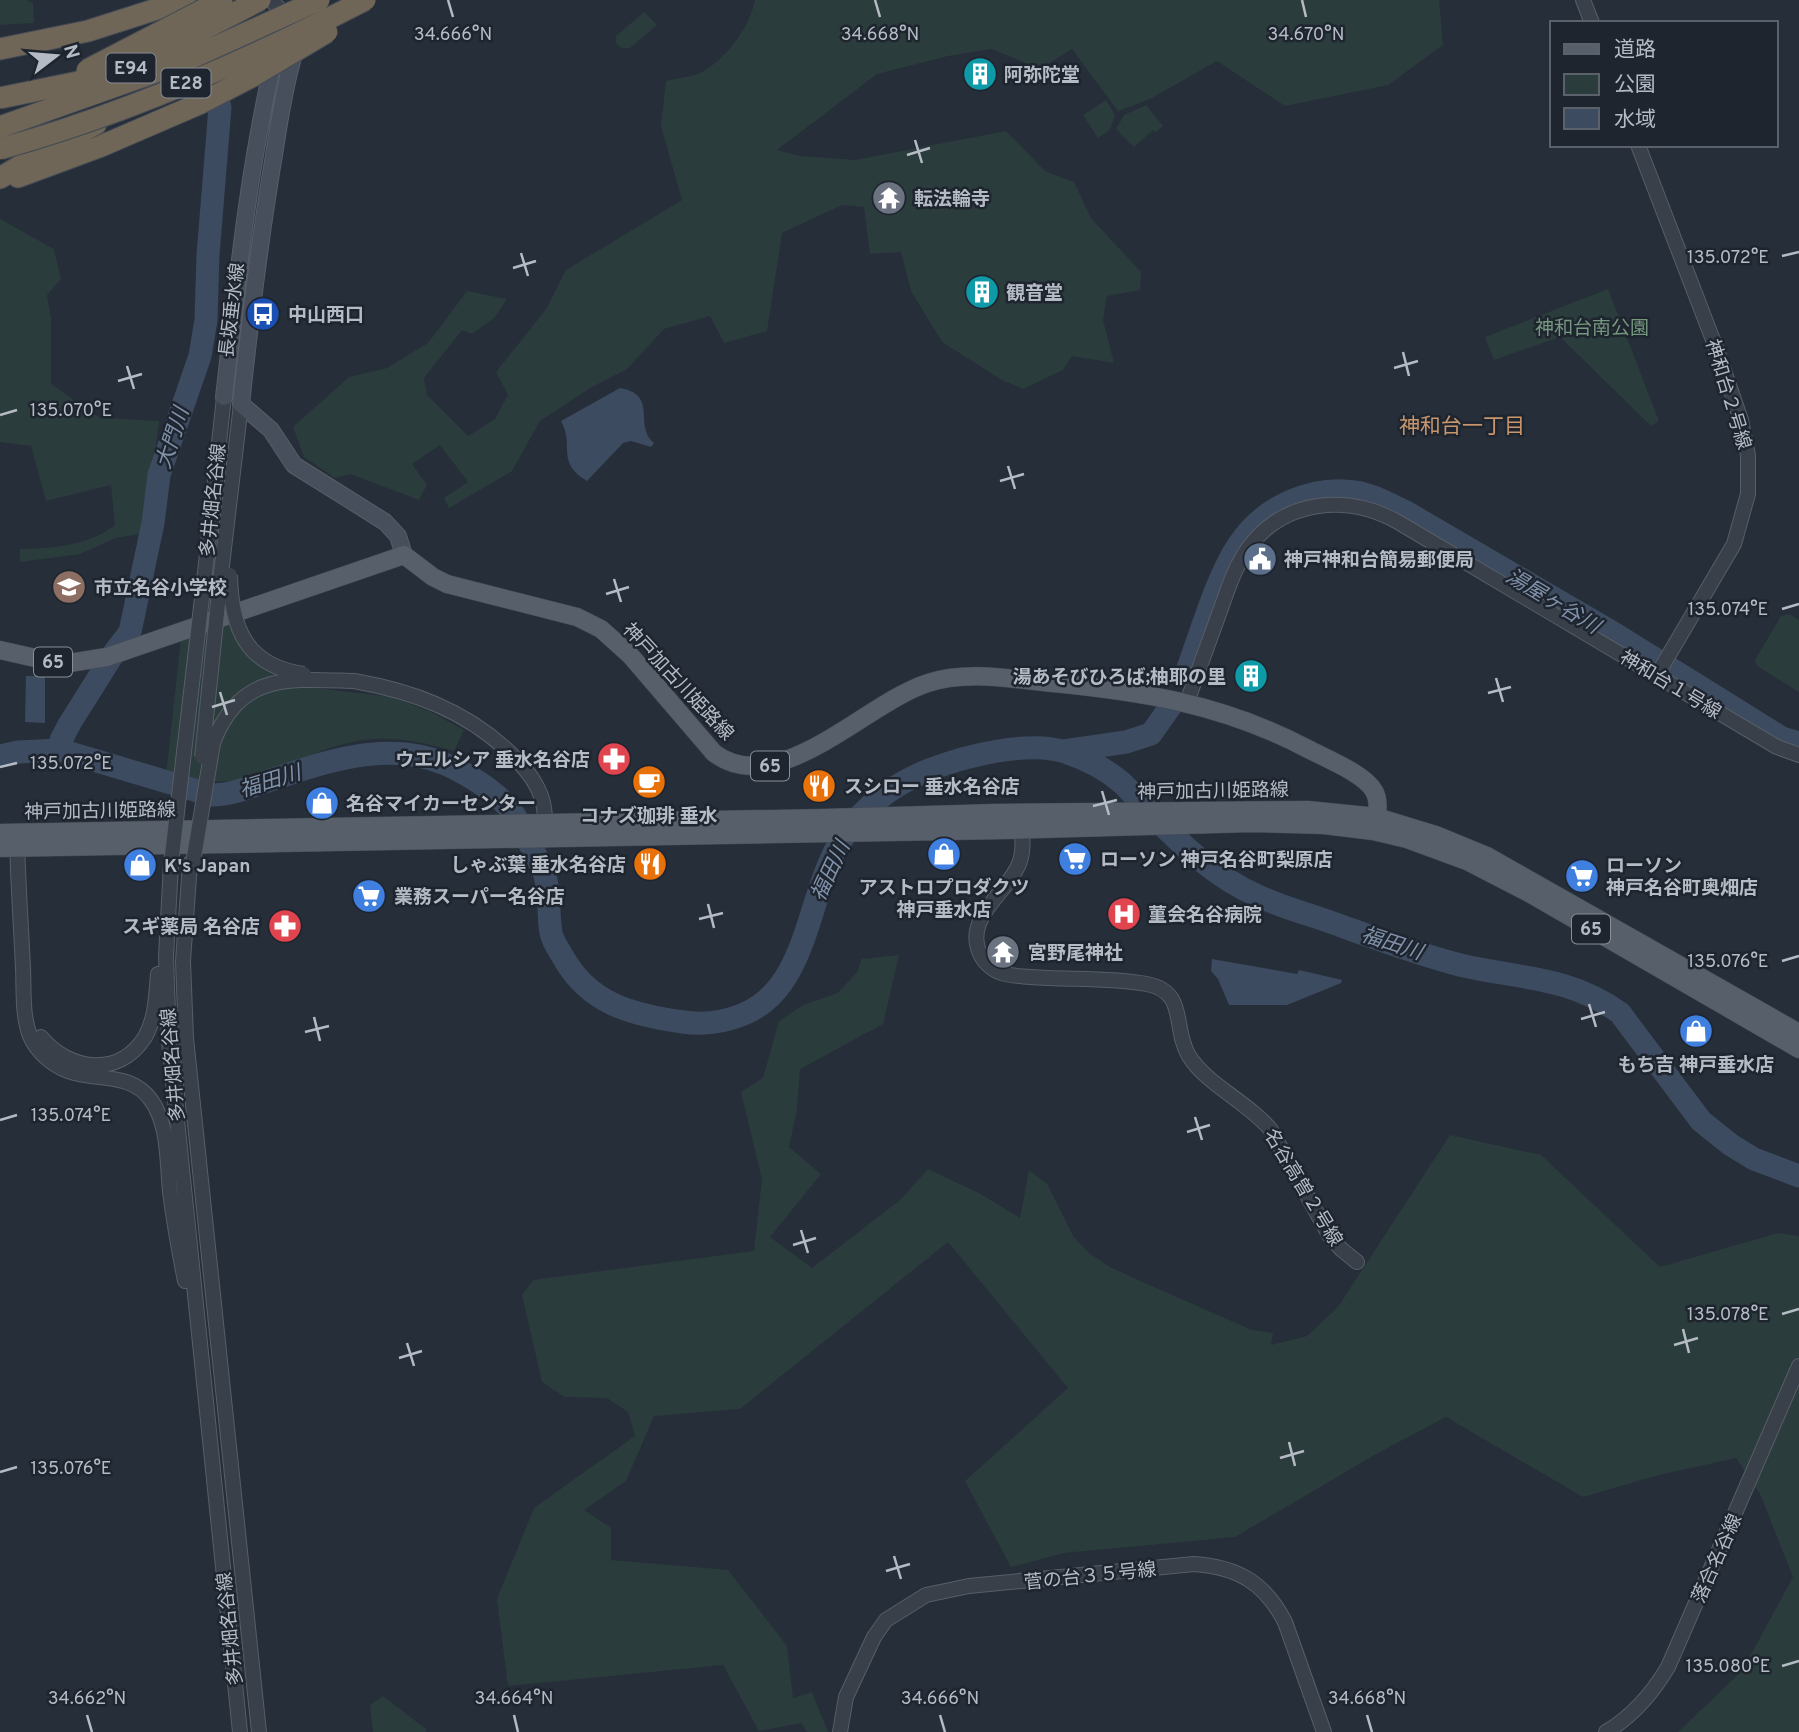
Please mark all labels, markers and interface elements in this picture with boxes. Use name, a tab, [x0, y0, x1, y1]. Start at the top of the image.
north arrow	[21, 21, 91, 91]
legend	[1550, 21, 1778, 147]
text: 34.666°N	[414, 24, 492, 47]
text: 34.668°N	[841, 24, 919, 47]
text: 34.670°N	[1268, 24, 1344, 47]
text: 道路	[1614, 37, 1656, 64]
text: N	[57, 42, 84, 62]
road number: E94	[106, 54, 156, 82]
building icon: 阿弥陀堂	[961, 55, 999, 93]
place label: 阿弥陀堂	[1004, 64, 1080, 88]
road number: E28	[162, 68, 210, 98]
text: 公園	[1614, 72, 1656, 99]
text: 水域	[1614, 107, 1656, 134]
temple icon: 転法輪寺	[870, 179, 908, 217]
place label: 転法輪寺	[914, 188, 990, 212]
text: 135.072°E	[1687, 247, 1769, 270]
street label: 長坂垂水線	[215, 262, 251, 359]
building icon: 観音堂	[963, 273, 1001, 311]
place label: 観音堂	[1006, 282, 1063, 306]
bus stop icon: 中山西口	[244, 295, 282, 333]
place label: 中山西口	[288, 304, 364, 328]
park label: 神和台南公園	[1535, 317, 1649, 341]
street label: 神和台２号線	[1699, 337, 1755, 453]
text: 135.070°E	[30, 400, 112, 423]
water label: 大門川	[151, 402, 197, 473]
district label: 神和台一丁目	[1399, 414, 1525, 441]
street label: 多井畑名谷線	[196, 442, 232, 558]
public building icon: 神戸神和台簡易郵便局	[1241, 540, 1279, 578]
place label: 神戸神和台簡易郵便局	[1284, 549, 1474, 573]
water label: 湯屋ヶ谷川	[1500, 564, 1606, 642]
school or university icon: 市立名谷小学校	[50, 568, 88, 606]
place label: 市立名谷小学校	[94, 577, 227, 601]
text: 135.074°E	[1688, 599, 1768, 622]
street label: 神戸加古川姫路線	[617, 619, 738, 746]
street label: 神和台１号線	[1615, 646, 1725, 725]
road number: 65	[34, 648, 72, 676]
building icon: 湯あそびひろば;柚耶の里	[1232, 657, 1270, 695]
place label: 湯あそびひろば;柚耶の里	[1012, 666, 1226, 690]
pharmacy icon: ウエルシア 垂水名谷店	[595, 740, 633, 778]
place label: ウエルシア 垂水名谷店	[395, 749, 590, 773]
road number: 65	[751, 752, 789, 780]
text: 135.072°E	[30, 753, 112, 776]
water label: 福田川	[236, 760, 306, 805]
cafe icon: コナズ珈琲 垂水	[630, 763, 668, 801]
restaurant icon: スシロー 垂水名谷店	[800, 767, 838, 805]
place label: スシロー 垂水名谷店	[844, 776, 1020, 800]
street label: 神戸加古川姫路線	[1137, 779, 1289, 805]
shop icon: 名谷マイカーセンター	[303, 784, 341, 822]
place label: 名谷マイカーセンター	[346, 793, 536, 817]
street label: 神戸加古川姫路線	[24, 799, 176, 825]
place label: コナズ珈琲 垂水	[580, 805, 718, 829]
shop icon: アストロプロダクツ 神戸垂水店	[925, 835, 963, 873]
water label: 福田川	[806, 836, 858, 906]
supermarket icon: ローソン 神戸名谷町梨原店	[1056, 840, 1094, 878]
restaurant icon: しゃぶ葉 垂水名谷店	[631, 845, 669, 883]
shop icon: K's Japan	[121, 846, 159, 884]
place label: ローソン 神戸名谷町梨原店	[1100, 849, 1333, 873]
place label: しゃぶ葉 垂水名谷店	[450, 854, 626, 878]
place label: K's Japan	[164, 855, 251, 879]
place label: ローソン 神戸名谷町奥畑店	[1606, 855, 1758, 901]
supermarket icon: ローソン 神戸名谷町奥畑店	[1563, 857, 1601, 895]
supermarket icon: 業務スーパー名谷店	[350, 877, 388, 915]
place label: アストロプロダクツ 神戸垂水店	[858, 877, 1030, 923]
place label: 業務スーパー名谷店	[394, 886, 565, 910]
hospital icon: 菫会名谷病院	[1105, 895, 1143, 933]
place label: 菫会名谷病院	[1148, 904, 1262, 928]
pharmacy icon: スギ薬局 名谷店	[266, 907, 304, 945]
road number: 65	[1572, 914, 1610, 944]
place label: スギ薬局 名谷店	[122, 916, 260, 940]
water label: 福田川	[1357, 922, 1428, 968]
temple icon: 宮野尾神社	[984, 933, 1022, 971]
place label: 宮野尾神社	[1028, 942, 1123, 966]
text: 135.076°E	[1687, 951, 1769, 974]
street label: 多井畑名谷線	[157, 1007, 191, 1123]
shop icon: もち吉 神戸垂水店	[1677, 1012, 1715, 1050]
place label: もち吉 神戸垂水店	[1618, 1054, 1774, 1078]
text: 135.074°E	[31, 1105, 111, 1128]
street label: 名谷高曽２号線	[1258, 1125, 1347, 1251]
text: 135.078°E	[1687, 1304, 1769, 1327]
text: 135.076°E	[30, 1458, 112, 1481]
street label: 落合名谷線	[1688, 1511, 1748, 1607]
street label: 菅の台３５号線	[1023, 1558, 1158, 1596]
street label: 多井畑名谷線	[213, 1571, 249, 1687]
text: 135.080°E	[1686, 1656, 1770, 1679]
text: 34.662°N	[48, 1688, 126, 1711]
text: 34.664°N	[475, 1688, 553, 1711]
text: 34.666°N	[901, 1688, 979, 1711]
text: 34.668°N	[1328, 1688, 1406, 1711]

